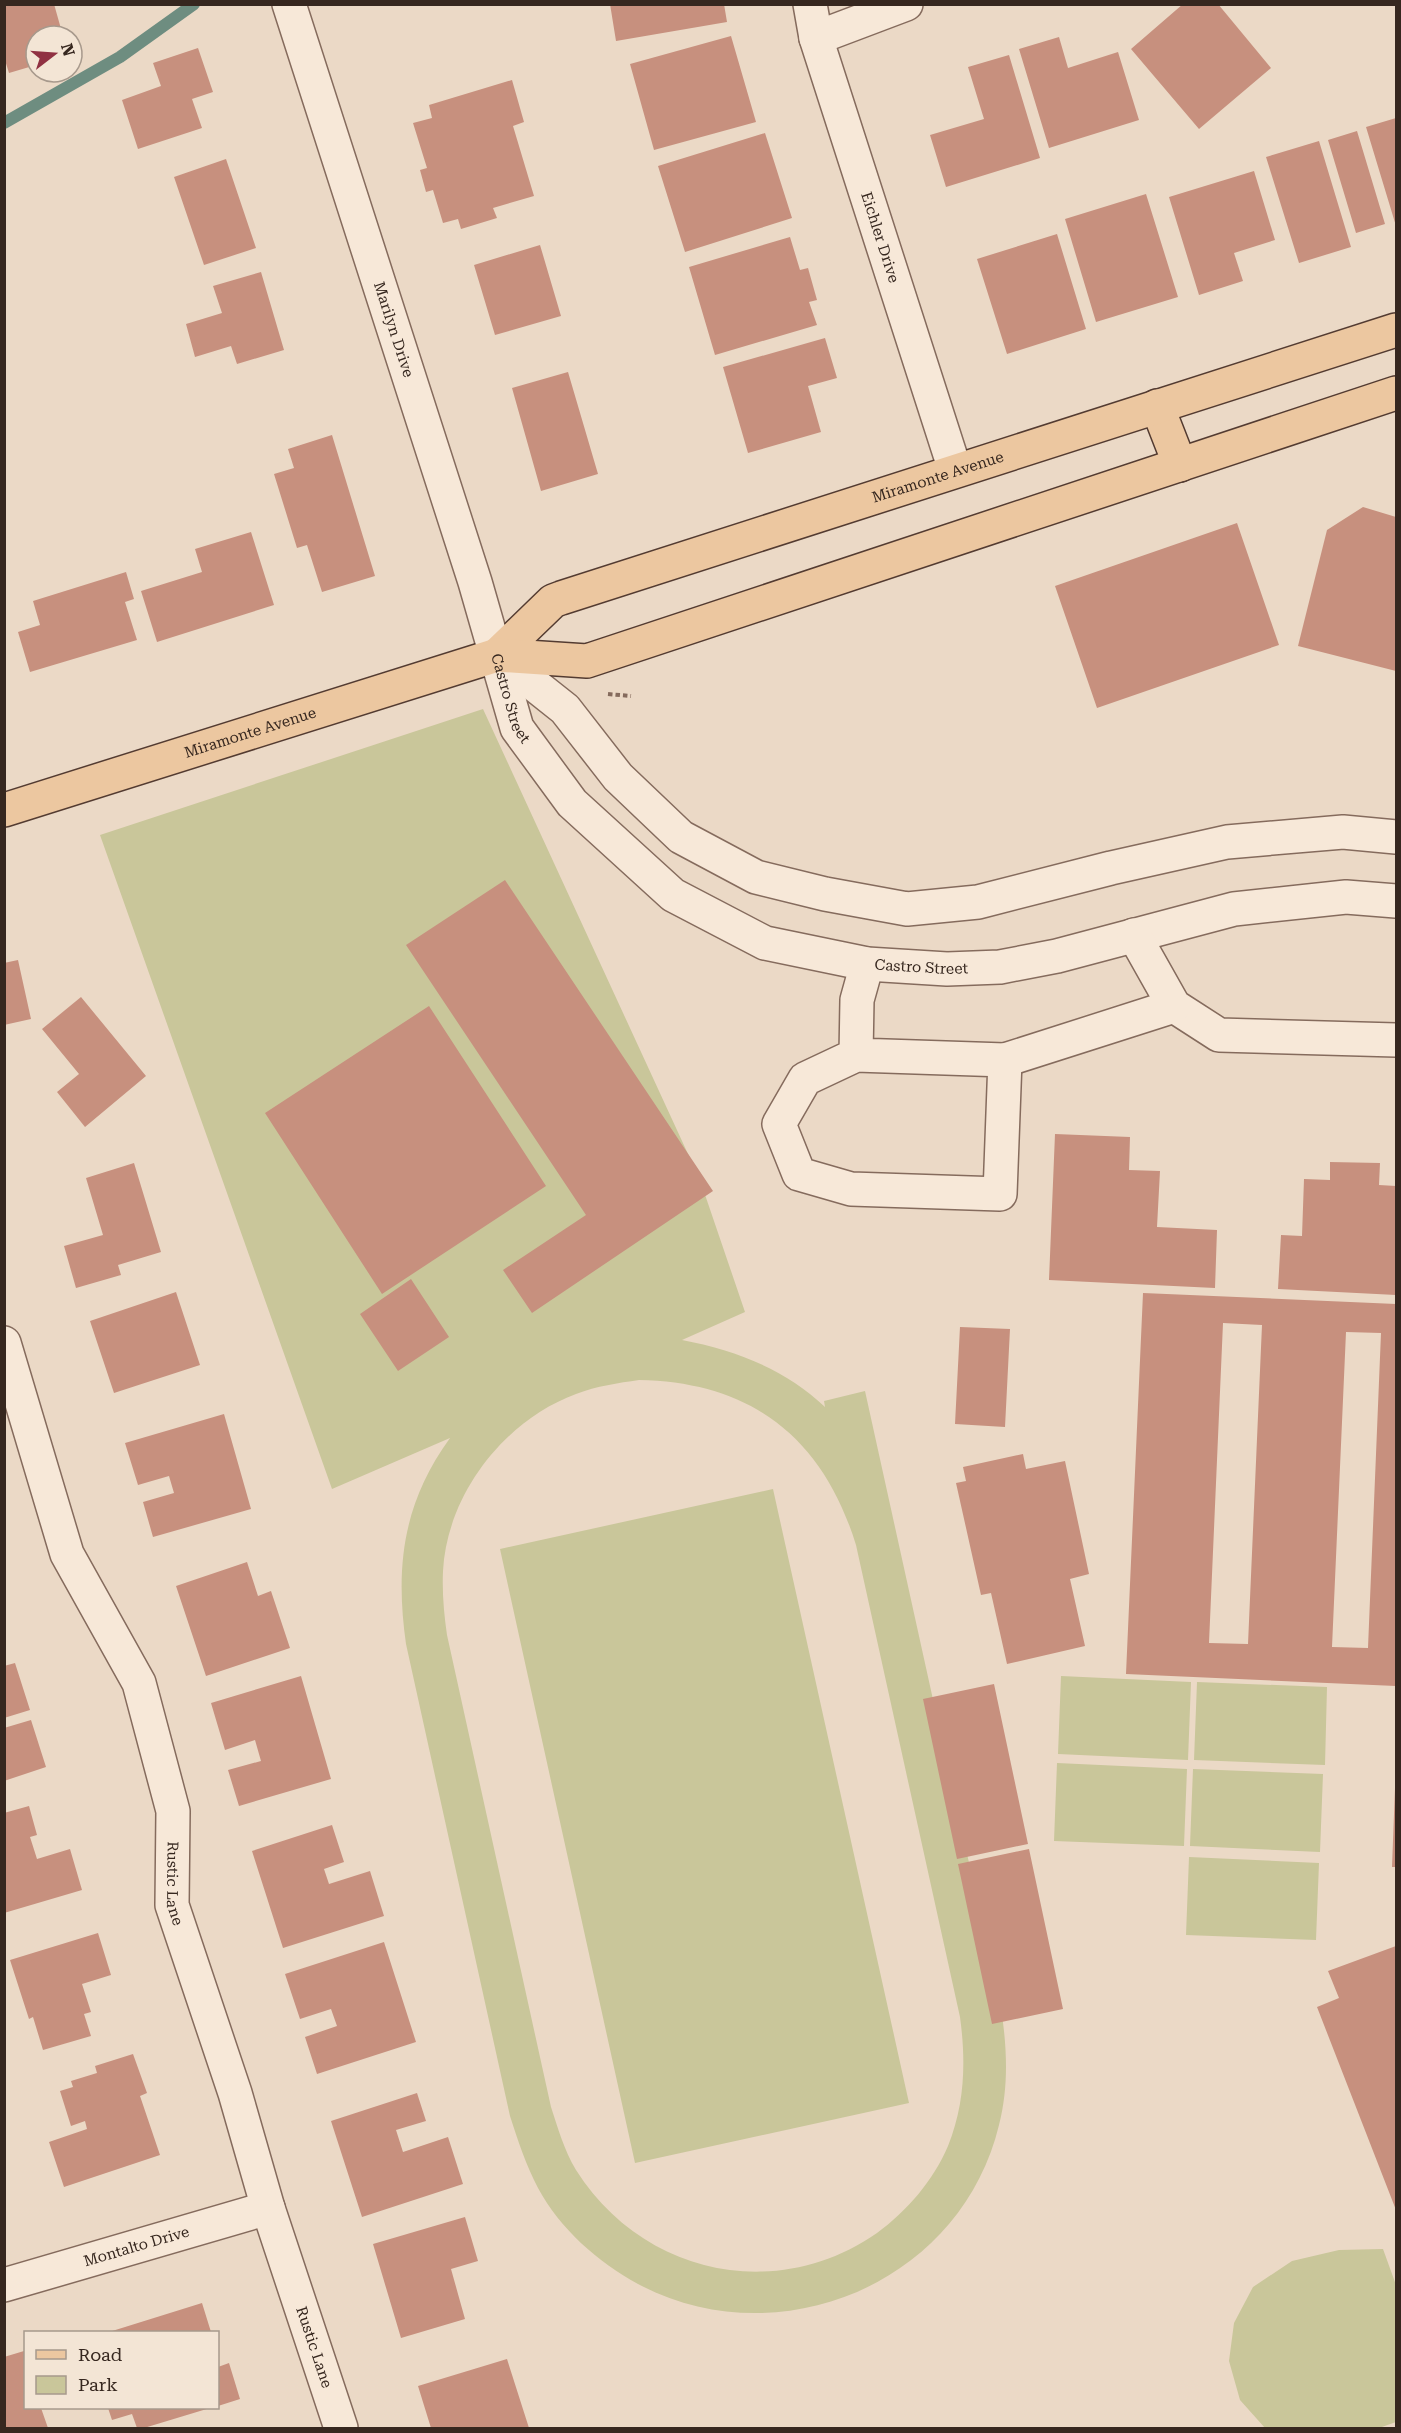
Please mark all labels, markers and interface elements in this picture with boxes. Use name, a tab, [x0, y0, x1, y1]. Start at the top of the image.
north arrow	[24, 24, 84, 84]
text: N	[57, 41, 79, 58]
street label: Eichler Drive	[857, 190, 903, 285]
street label: Marilyn Drive	[370, 279, 418, 380]
street label: Miramonte Avenue	[870, 448, 1006, 507]
street label: Castro Street	[487, 652, 534, 747]
street label: Miramonte Avenue	[182, 703, 318, 762]
street label: Castro Street	[874, 955, 969, 978]
street label: Rustic Lane	[163, 1841, 187, 1928]
street label: Montalto Drive	[82, 2222, 191, 2270]
street label: Rustic Lane	[292, 2304, 336, 2390]
legend	[24, 2331, 219, 2409]
text: Road	[78, 2344, 123, 2365]
text: Park	[78, 2374, 118, 2395]

